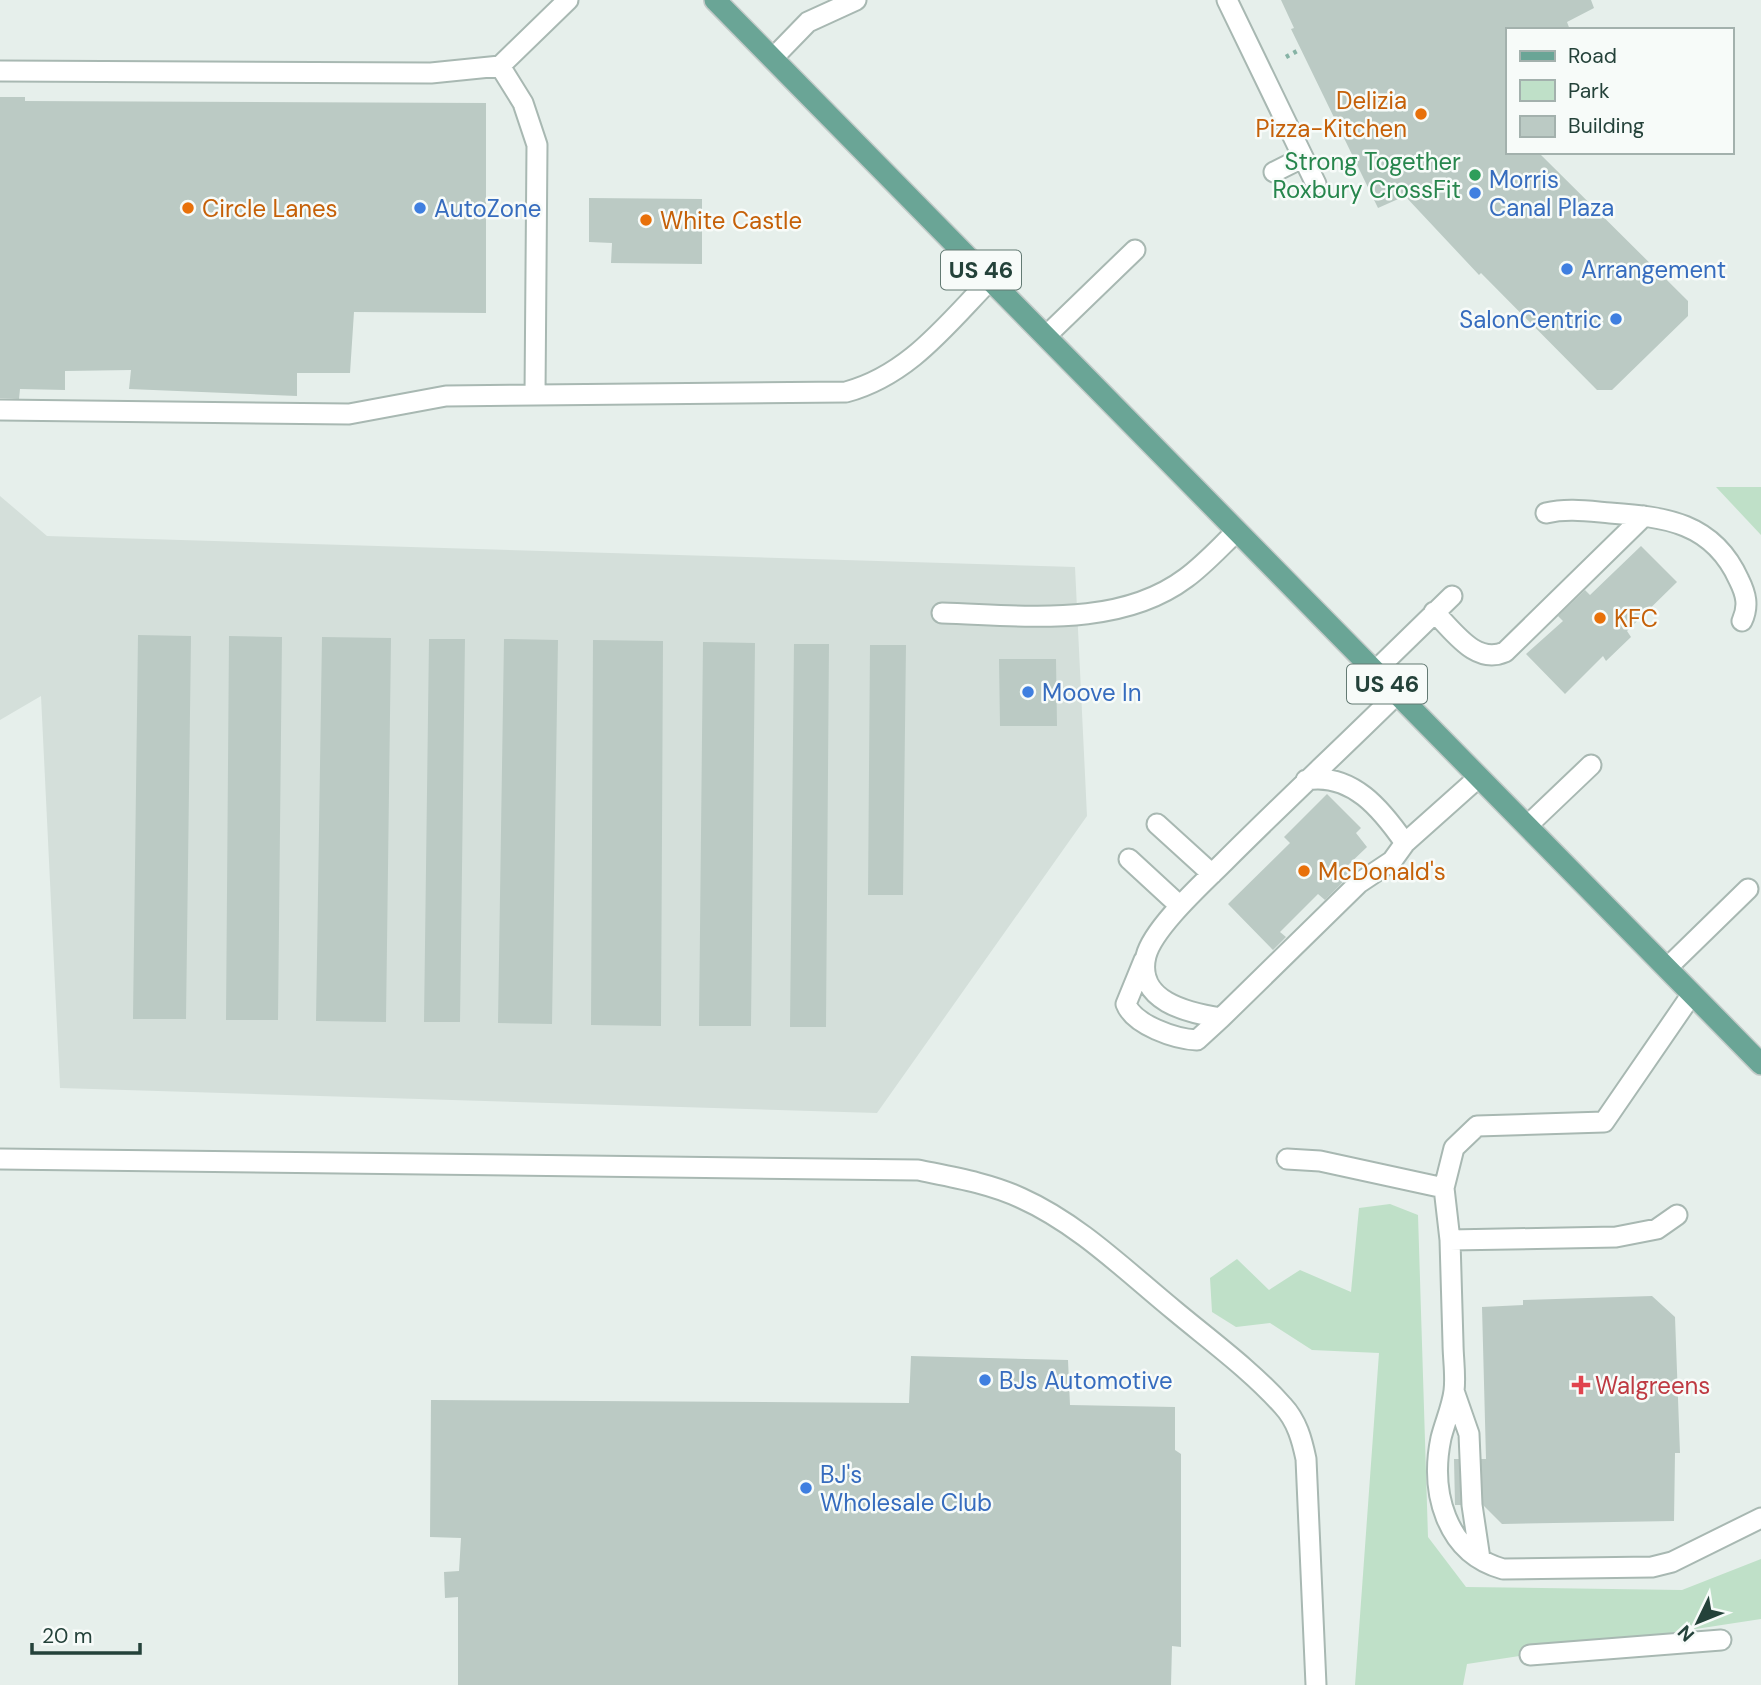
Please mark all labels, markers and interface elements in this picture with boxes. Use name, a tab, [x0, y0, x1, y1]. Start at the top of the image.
legend	[1506, 28, 1733, 154]
text: Road	[1568, 42, 1617, 70]
text: Park	[1568, 77, 1610, 105]
place label: Delizia Pizza-Kitchen	[1256, 85, 1407, 144]
marker: Delizia Pizza-Kitchen	[1413, 106, 1429, 122]
text: Building	[1568, 112, 1645, 140]
place label: Strong Together Roxbury CrossFit	[1272, 146, 1461, 205]
place label: Morris Canal Plaza	[1489, 164, 1614, 223]
marker: Strong Together Roxbury CrossFit	[1467, 167, 1483, 183]
marker: Morris Canal Plaza	[1467, 185, 1483, 201]
place label: Circle Lanes	[202, 193, 338, 224]
place label: AutoZone	[434, 193, 541, 224]
marker: Circle Lanes	[180, 200, 196, 216]
marker: AutoZone	[412, 200, 428, 216]
place label: White Castle	[660, 205, 802, 236]
marker: White Castle	[638, 212, 654, 228]
road number: US 46	[941, 250, 1021, 290]
place label: Arrangement	[1581, 254, 1726, 285]
marker: Arrangement	[1559, 261, 1575, 277]
place label: SalonCentric	[1459, 304, 1602, 335]
marker: SalonCentric	[1608, 311, 1624, 327]
place label: KFC	[1614, 603, 1658, 634]
marker: KFC	[1592, 610, 1608, 626]
road number: US 46	[1347, 664, 1427, 704]
place label: Moove In	[1042, 677, 1142, 708]
marker: Moove In	[1020, 684, 1036, 700]
place label: McDonald's	[1318, 856, 1446, 887]
marker: McDonald's	[1296, 863, 1312, 879]
place label: BJs Automotive	[999, 1365, 1173, 1396]
place label: Walgreens	[1595, 1370, 1710, 1401]
marker: BJs Automotive	[977, 1372, 993, 1388]
marker: Walgreens	[1573, 1377, 1589, 1393]
place label: BJ's Wholesale Club	[820, 1459, 992, 1518]
marker: BJ's Wholesale Club	[798, 1480, 814, 1496]
north arrow	[1663, 1587, 1733, 1657]
scale bar	[32, 1612, 140, 1656]
text: N	[1672, 1620, 1700, 1647]
text: 20 m	[42, 1622, 93, 1650]

